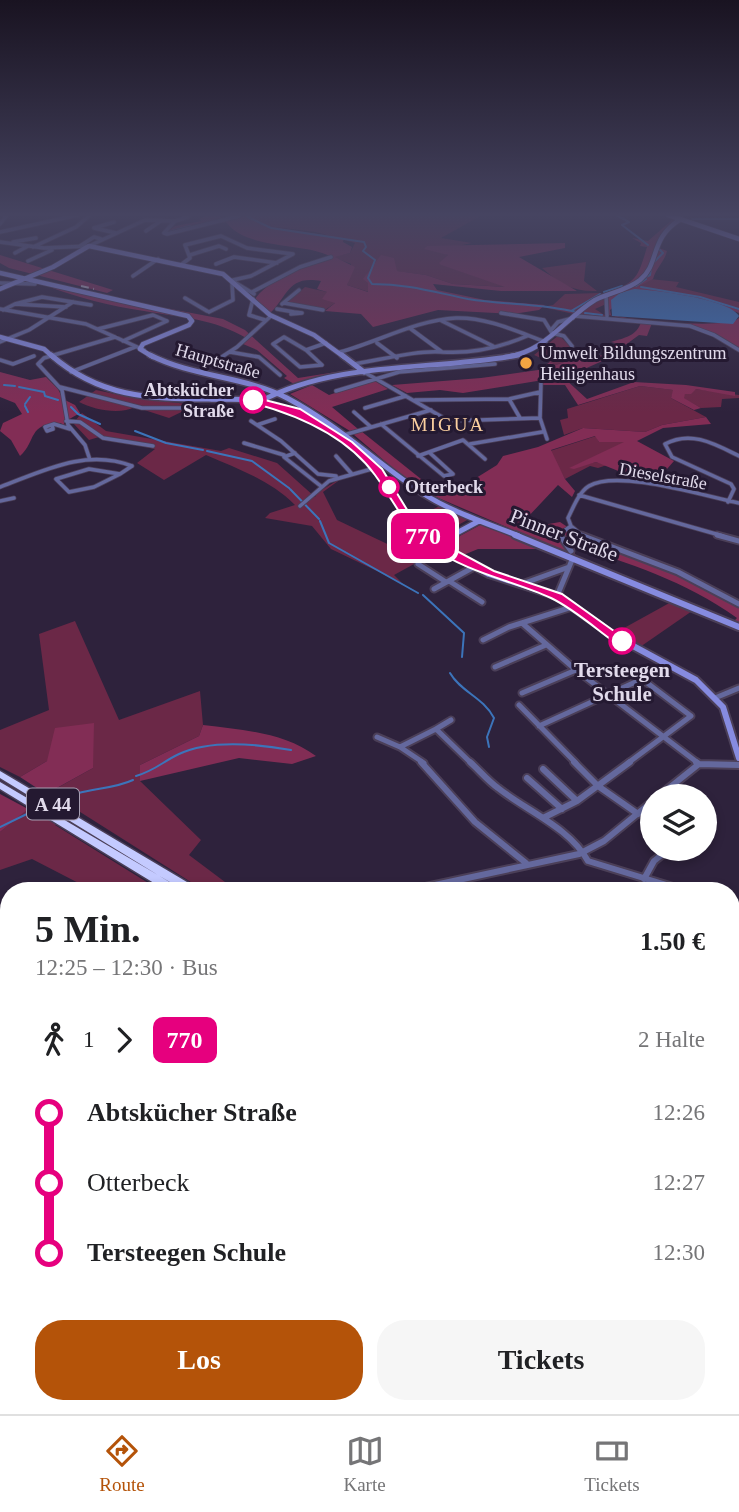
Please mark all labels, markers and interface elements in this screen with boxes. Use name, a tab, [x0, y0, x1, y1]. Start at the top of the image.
street label: Hauptstraße	[173, 339, 263, 383]
place label: Umwelt Bildungszentrum Heiligenhaus	[540, 343, 726, 384]
marker: Umwelt Bildungszentrum Heiligenhaus	[518, 355, 534, 371]
place label: Abtskücher Straße	[144, 380, 234, 421]
marker: Abtskücher Straße	[240, 387, 266, 413]
district label: MIGUA	[411, 414, 485, 435]
street label: Dieselstraße	[617, 458, 709, 494]
marker: Otterbeck	[379, 477, 399, 497]
place label: Otterbeck	[405, 477, 483, 497]
street label: Pinner Straße	[507, 503, 621, 567]
line badge: 770	[383, 513, 463, 559]
text: 770	[405, 523, 441, 549]
marker: Tersteegen Schule	[609, 628, 635, 654]
place label: Tersteegen Schule	[574, 658, 670, 706]
map controls	[640, 784, 717, 861]
button: layers	[640, 784, 717, 861]
road number: A 44	[27, 789, 79, 820]
text: 5 Min.	[35, 908, 141, 950]
text: 1.50 €	[640, 927, 705, 956]
text: 12:25 – 12:30 · Bus	[35, 955, 218, 980]
icon: walk	[35, 1021, 73, 1059]
icon: forward	[105, 1021, 143, 1059]
text: 1	[83, 1027, 95, 1052]
text: 770	[167, 1027, 203, 1053]
text: 2 Halte	[638, 1027, 705, 1052]
text: Abtskücher Straße	[87, 1098, 297, 1127]
text: 12:26	[653, 1100, 705, 1125]
text: Otterbeck	[87, 1168, 190, 1197]
text: 12:27	[653, 1170, 705, 1195]
text: Tersteegen Schule	[87, 1238, 286, 1267]
text: 12:30	[653, 1240, 705, 1265]
button: Los	[35, 1320, 363, 1400]
button: Tickets	[377, 1320, 705, 1400]
tab: Route	[99, 1432, 145, 1496]
tab: Karte	[343, 1432, 386, 1496]
tab: Tickets	[584, 1432, 640, 1496]

